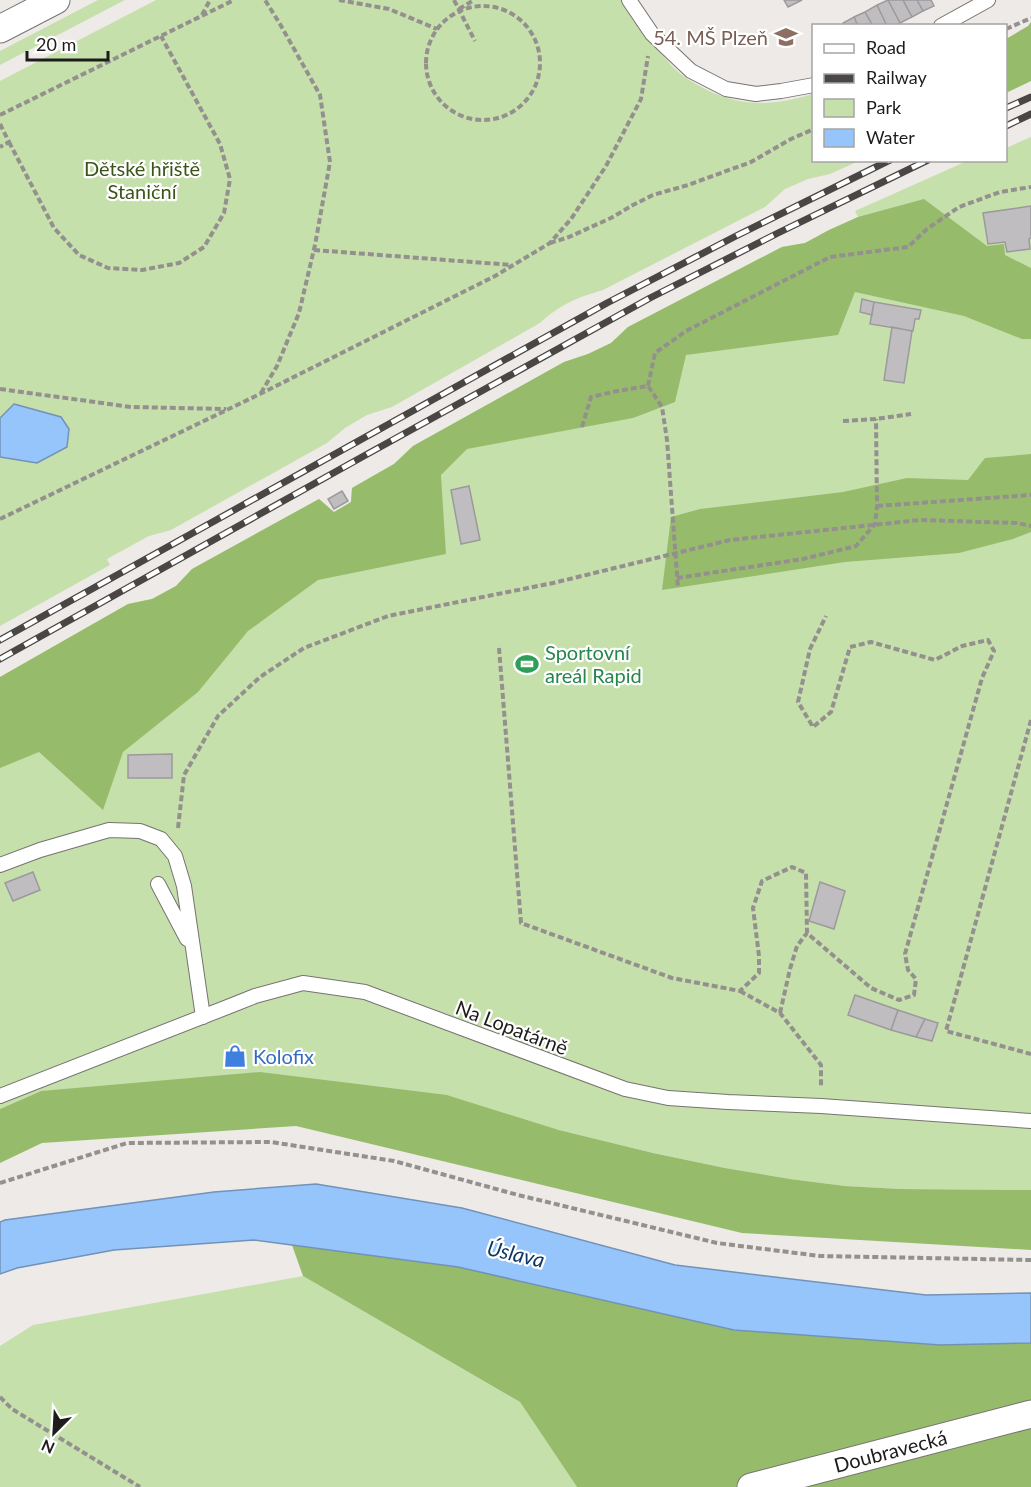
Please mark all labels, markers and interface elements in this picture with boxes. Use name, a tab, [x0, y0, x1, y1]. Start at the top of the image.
scale bar	[27, 24, 108, 62]
school or university icon: 54. MŠ Plzeň	[773, 24, 799, 50]
legend	[812, 24, 1007, 162]
place label: 54. MŠ Plzeň	[653, 25, 768, 49]
text: 20 m	[36, 33, 76, 55]
text: Road	[866, 36, 906, 58]
text: Railway	[866, 66, 927, 88]
text: Park	[866, 96, 902, 118]
text: Water	[866, 126, 915, 148]
park label: Dětské hřiště Staniční	[84, 156, 200, 203]
place label: Sportovní areál Rapid	[545, 640, 642, 687]
sports icon: Sportovní areál Rapid	[514, 651, 540, 677]
street label: Na Lopatárně	[453, 995, 571, 1059]
shop icon: Kolofix	[222, 1043, 248, 1069]
place label: Kolofix	[253, 1044, 314, 1068]
water label: Úslava	[485, 1234, 547, 1272]
north arrow	[24, 1403, 84, 1463]
street label: Doubravecká	[831, 1424, 949, 1477]
text: N	[38, 1436, 57, 1458]

